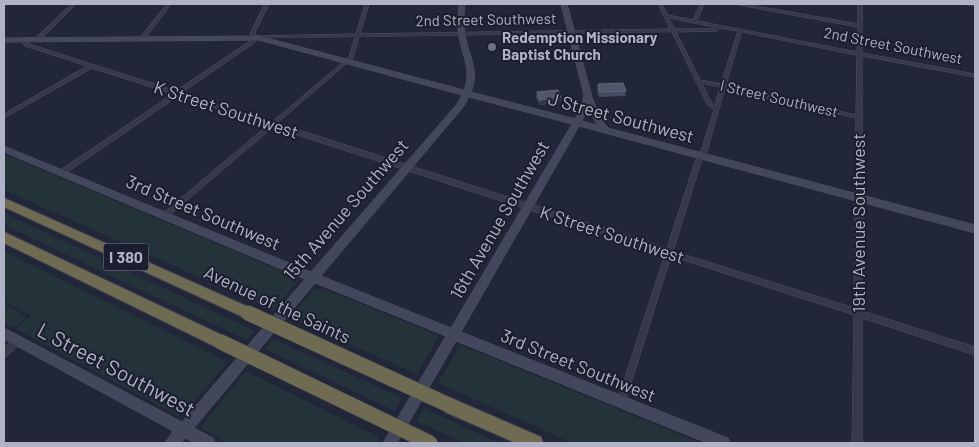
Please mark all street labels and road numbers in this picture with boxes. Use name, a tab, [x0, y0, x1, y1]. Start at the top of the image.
street label: 2nd Street Southwest	[416, 9, 556, 29]
street label: 2nd Street Southwest	[822, 23, 964, 67]
street label: K Street Southwest	[151, 75, 301, 143]
street label: I Street Southwest	[719, 76, 840, 120]
street label: J Street Southwest	[546, 87, 697, 147]
street label: 19th Avenue Southwest	[847, 133, 869, 313]
street label: 15th Avenue Southwest	[278, 134, 412, 284]
street label: 16th Avenue Southwest	[445, 136, 554, 303]
street label: 3rd Street Southwest	[123, 170, 284, 254]
street label: K Street Southwest	[537, 200, 687, 268]
road number: I 380	[104, 243, 148, 270]
street label: Avenue of the Saints	[201, 261, 354, 348]
street label: L Street Southwest	[34, 317, 200, 421]
street label: 3rd Street Southwest	[498, 324, 659, 406]

